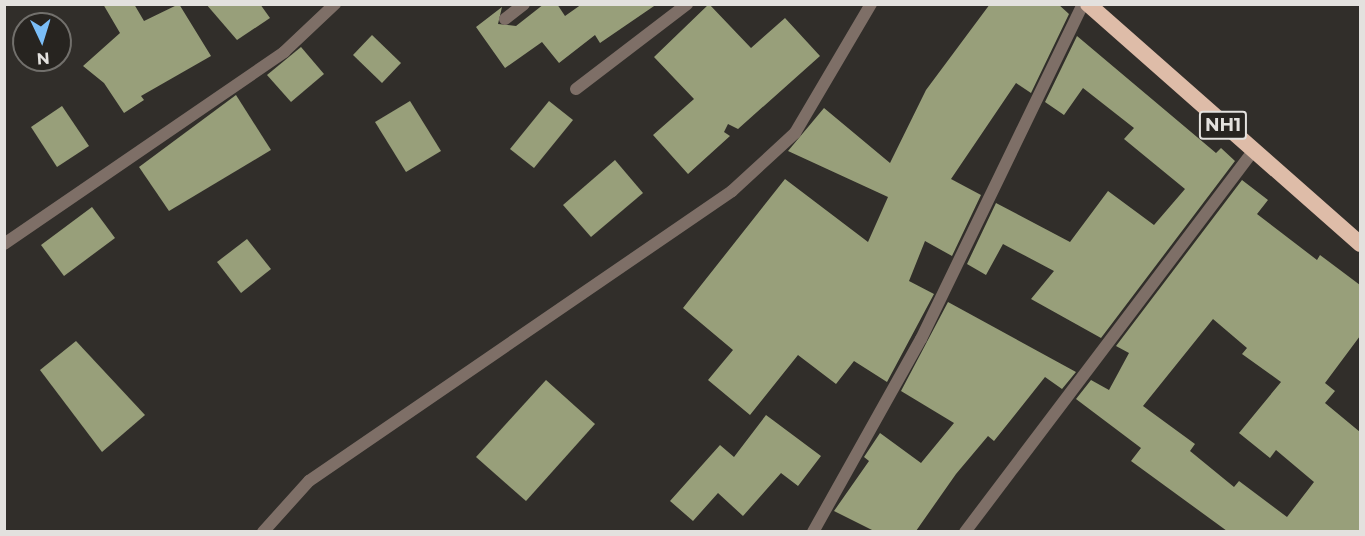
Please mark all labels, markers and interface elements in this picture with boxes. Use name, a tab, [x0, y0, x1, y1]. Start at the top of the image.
north arrow	[12, 12, 72, 72]
text: N	[36, 49, 50, 68]
road number: NH1	[1198, 110, 1248, 140]

